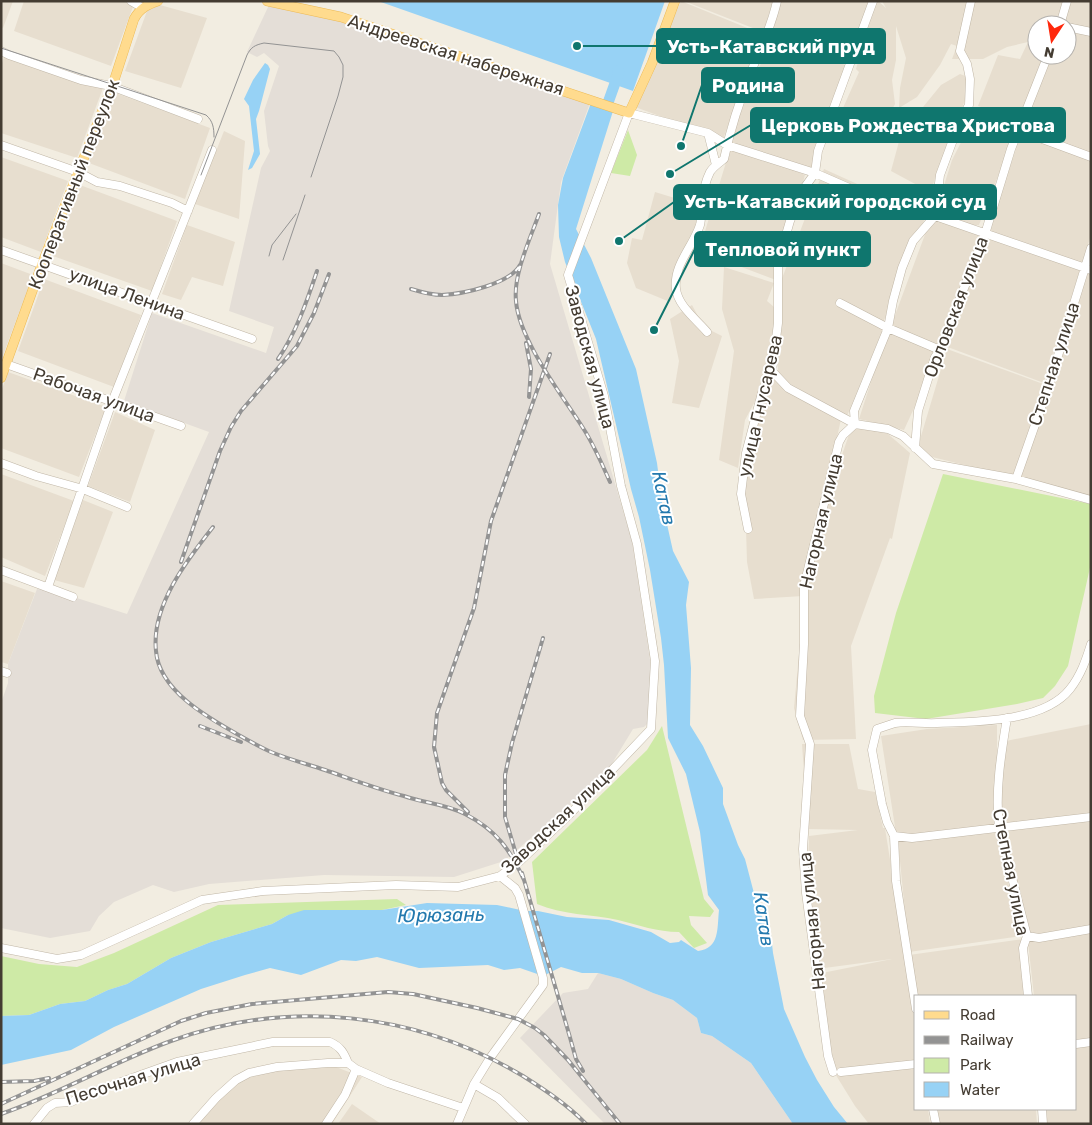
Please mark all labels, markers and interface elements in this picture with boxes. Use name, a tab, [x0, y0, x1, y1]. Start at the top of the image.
street label: Андреевская набережная	[345, 10, 567, 100]
north arrow	[1027, 15, 1077, 65]
callout: Усть-Катавский пруд	[657, 29, 885, 63]
text: Усть-Катавский пруд	[667, 35, 876, 58]
text: N	[1043, 43, 1056, 62]
callout: Родина	[702, 68, 794, 102]
text: Родина	[712, 74, 784, 97]
street label: Кооперативный переулок	[24, 75, 124, 292]
callout: Церковь Рождества Христова	[751, 108, 1065, 142]
text: Церковь Рождества Христова	[761, 114, 1055, 137]
callout: Усть-Катавский городской суд	[674, 185, 996, 219]
text: Усть-Катавский городской суд	[684, 190, 987, 213]
callout: Тепловой пункт	[695, 232, 870, 266]
street label: Орловская улица	[919, 233, 993, 381]
text: Тепловой пункт	[705, 238, 861, 261]
street label: улица Ленина	[66, 263, 188, 325]
street label: Заводская улица	[560, 283, 620, 431]
street label: Степная улица	[1024, 299, 1084, 429]
street label: улица Гнусарева	[733, 333, 787, 479]
street label: Рабочая улица	[30, 363, 158, 427]
street label: Нагорная улица	[795, 451, 847, 591]
water label: Катав	[647, 469, 681, 527]
street label: Заводская улица	[496, 762, 620, 878]
street label: Степная улица	[988, 807, 1034, 937]
street label: Нагорная улица	[794, 851, 830, 991]
water label: Катав	[749, 890, 779, 948]
water label: Юрюзань	[397, 903, 485, 927]
legend	[914, 995, 1077, 1110]
text: Road	[960, 1006, 996, 1024]
text: Railway	[960, 1031, 1014, 1049]
street label: Песочная улица	[63, 1048, 203, 1110]
text: Park	[960, 1056, 991, 1074]
text: Water	[960, 1081, 1000, 1099]

